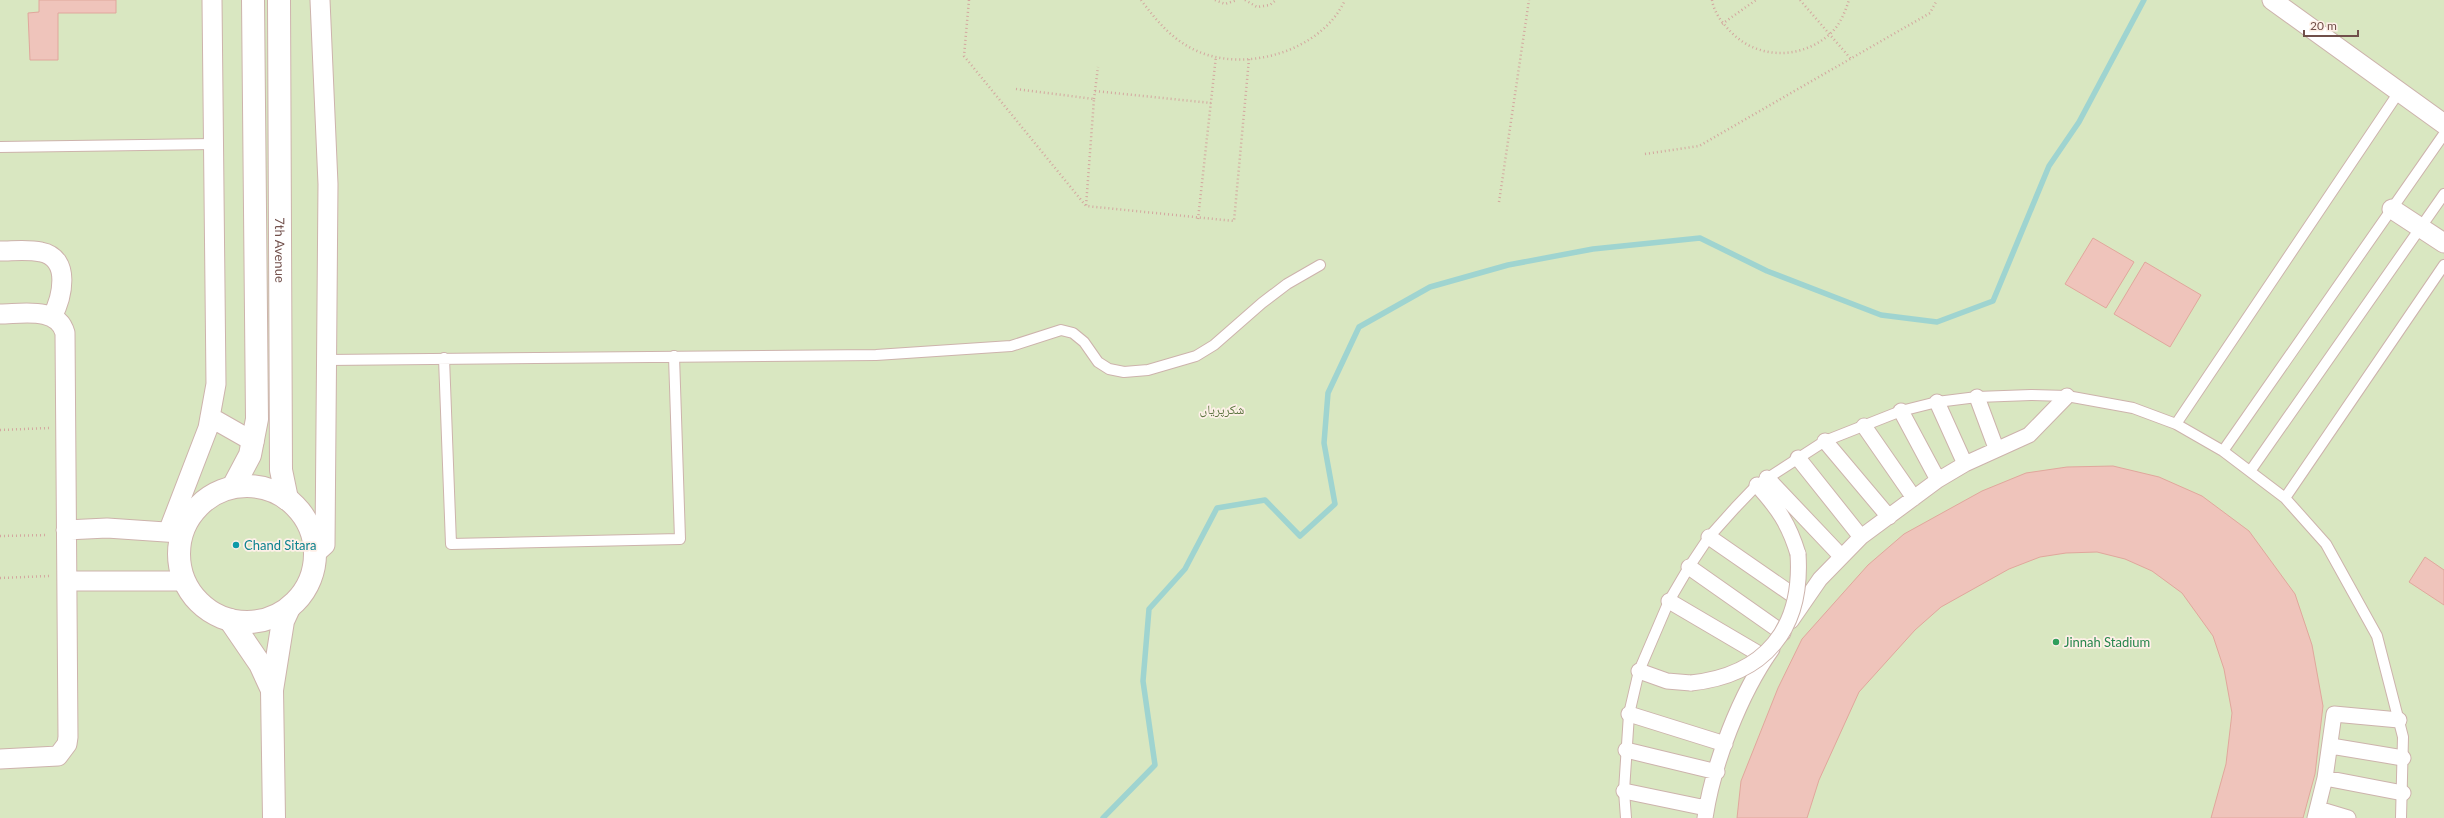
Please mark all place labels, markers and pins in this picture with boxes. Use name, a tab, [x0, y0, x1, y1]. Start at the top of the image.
place label: Chand Sitara	[244, 537, 317, 553]
marker: Chand Sitara	[231, 540, 241, 550]
place label: Jinnah Stadium	[2064, 634, 2150, 650]
marker: Jinnah Stadium	[2051, 637, 2061, 647]

